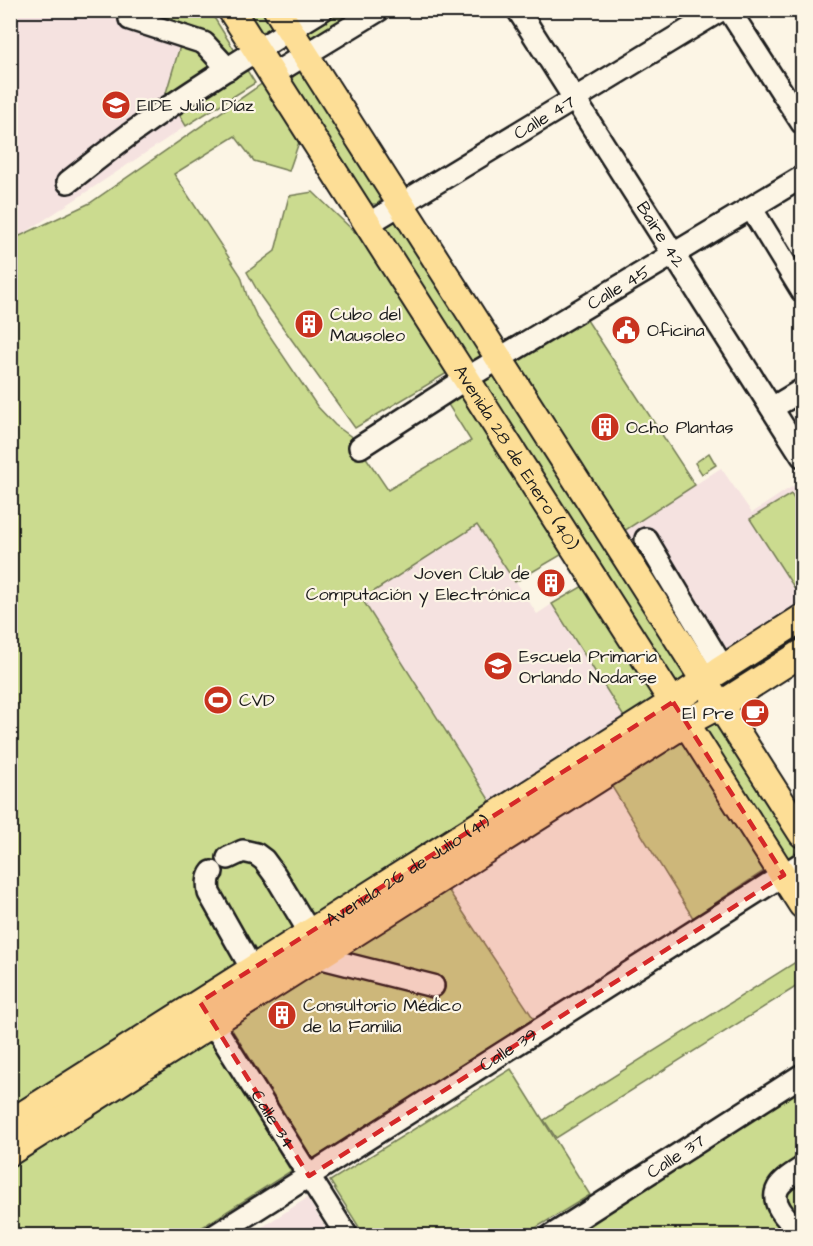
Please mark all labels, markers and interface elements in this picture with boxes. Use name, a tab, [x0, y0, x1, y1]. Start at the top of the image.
school or university icon: EIDE Julio Díaz	[100, 89, 132, 121]
street label: Calle 47	[509, 89, 580, 146]
place label: EIDE Julio Díaz	[137, 93, 254, 118]
street label: Baire 42	[630, 196, 692, 273]
street label: Calle 45	[582, 258, 655, 316]
place label: Cubo del Mausoleo	[330, 302, 405, 348]
building icon: Cubo del Mausoleo	[293, 308, 325, 340]
public building icon: Oficina	[610, 314, 642, 346]
place label: Oficina	[647, 318, 705, 343]
street label: Avenida 28 de Enero (40)	[448, 360, 585, 555]
building icon: Ocho Plantas	[589, 411, 621, 443]
place label: Ocho Plantas	[626, 415, 734, 440]
place label: Joven Club de Computación y Electrónica	[306, 561, 530, 608]
building icon: Joven Club de Computación y Electrónica	[535, 567, 567, 599]
place label: Escuela Primaria Orlando Nodarse	[519, 644, 657, 690]
school or university icon: Escuela Primaria Orlando Nodarse	[482, 650, 514, 682]
sports icon: CVD	[202, 684, 234, 716]
place label: CVD	[239, 688, 275, 713]
cafe icon: El Pre	[739, 697, 771, 729]
place label: El Pre	[682, 701, 734, 726]
street label: Avenida 26 de Julio (41)	[320, 809, 495, 932]
place label: Consultorio Médico de la Familia	[303, 993, 461, 1039]
building icon: Consultorio Médico de la Familia	[266, 999, 298, 1031]
street label: Calle 39	[474, 1022, 542, 1077]
street label: Calle 34	[245, 1085, 302, 1154]
street label: Calle 37	[642, 1128, 710, 1184]

